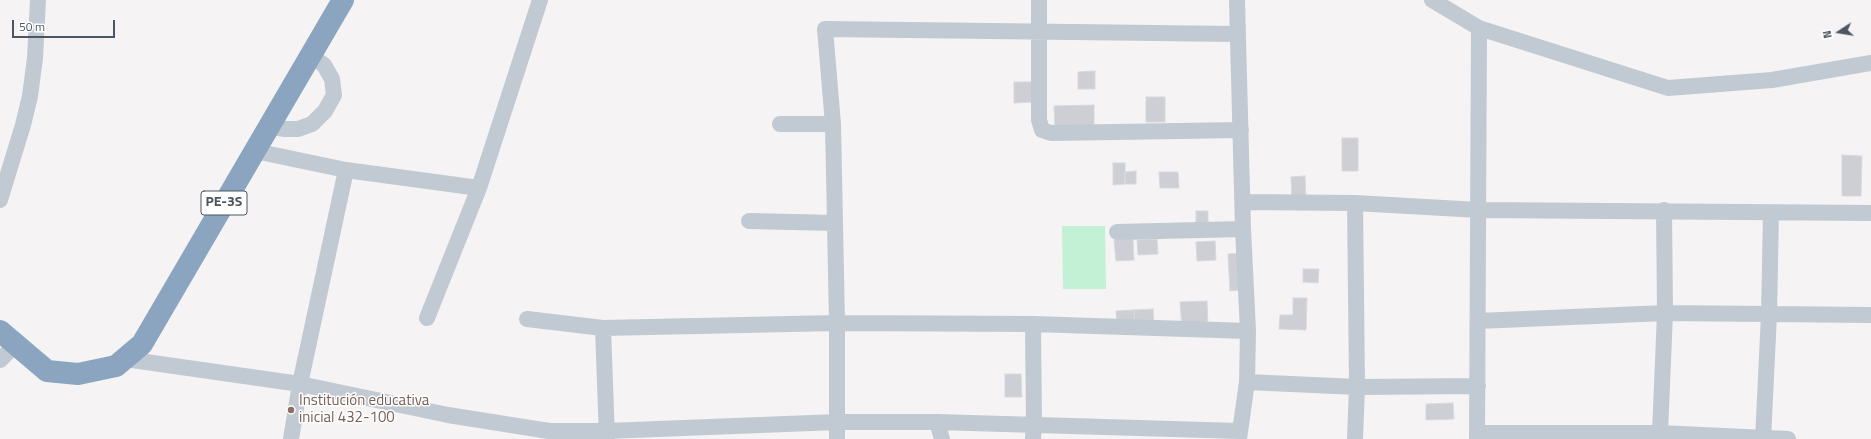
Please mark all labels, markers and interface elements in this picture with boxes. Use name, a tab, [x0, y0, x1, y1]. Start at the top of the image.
scale bar	[14, 12, 117, 38]
north arrow	[1819, 12, 1859, 52]
text: 50 m	[19, 17, 45, 36]
text: N	[1819, 29, 1836, 40]
road number: PE-3S	[201, 191, 247, 215]
place label: Institución educativa inicial 432-100	[299, 392, 429, 427]
marker: Institución educativa inicial 432-100	[286, 405, 296, 415]

